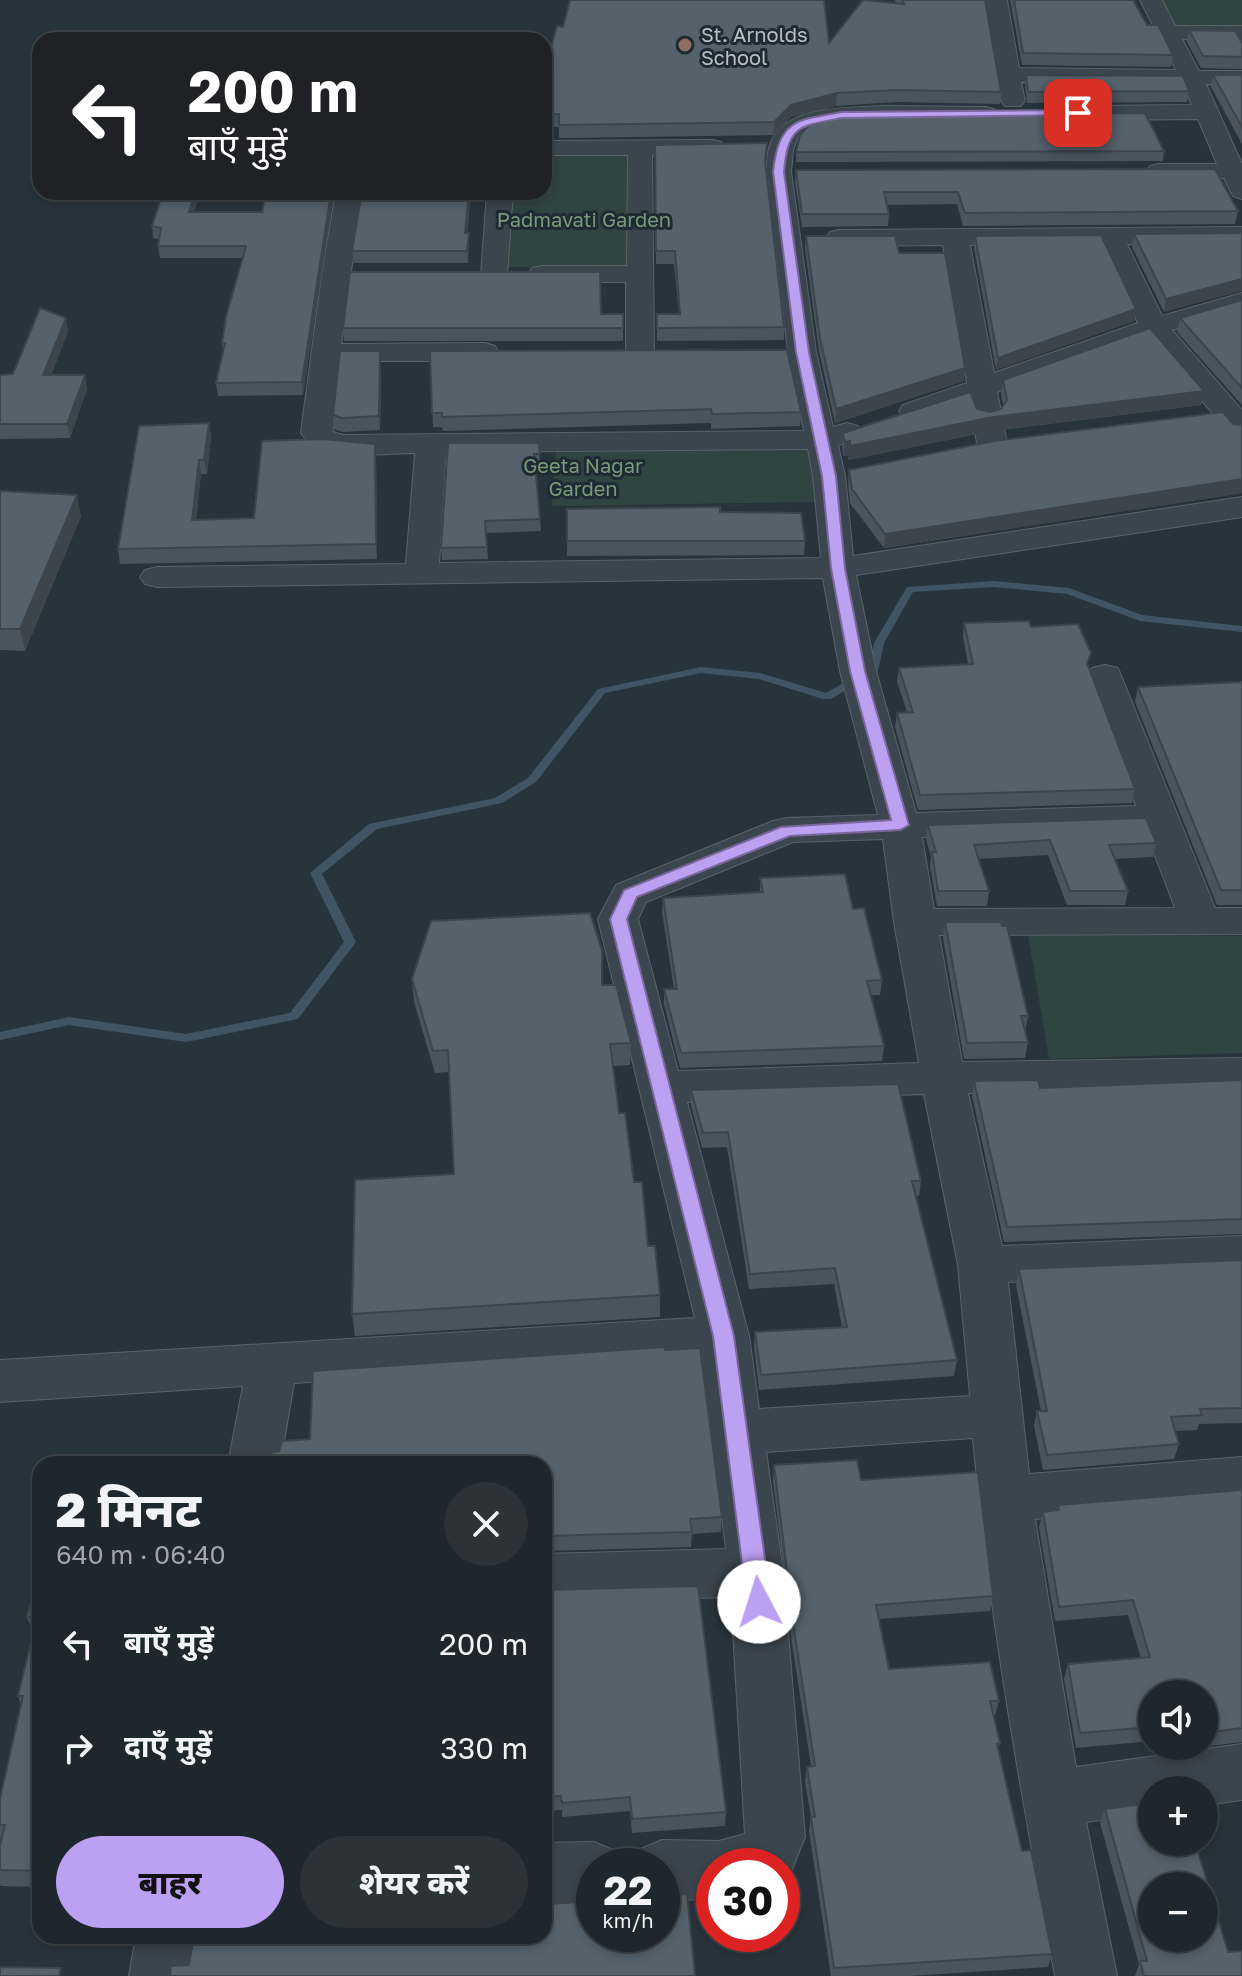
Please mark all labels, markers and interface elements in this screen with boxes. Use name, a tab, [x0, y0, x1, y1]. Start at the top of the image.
place label: St. Arnolds School	[701, 22, 808, 69]
marker: St. Arnolds School	[676, 36, 694, 54]
text: 200 m	[188, 57, 358, 124]
icon: left	[56, 64, 160, 168]
pin	[1044, 79, 1112, 147]
icon: arrive	[1056, 91, 1100, 135]
text: बाएँ मुड़ें	[188, 125, 288, 168]
park label: Padmavati Garden	[497, 207, 671, 231]
park label: Geeta Nagar Garden	[523, 453, 643, 500]
text: 2 मिनट	[56, 1480, 201, 1538]
button: close	[444, 1482, 528, 1566]
text: 640 m · 06:40	[56, 1539, 226, 1570]
position arrow	[717, 1560, 801, 1644]
icon: left	[56, 1622, 100, 1666]
text: बाएँ मुड़ें	[124, 1624, 214, 1660]
text: 200 m	[439, 1626, 528, 1662]
map controls	[1138, 1680, 1218, 1952]
button: sound	[1138, 1680, 1218, 1760]
icon: right	[56, 1726, 100, 1770]
text: दाएँ मुड़ें	[124, 1728, 212, 1764]
text: 330 m	[440, 1730, 528, 1766]
button: +	[1138, 1776, 1218, 1856]
button: बाहर	[56, 1836, 284, 1928]
button: शेयर करें	[300, 1836, 528, 1928]
speed limit sign: 30	[696, 1848, 800, 1952]
text: 22	[604, 1866, 652, 1914]
button: −	[1138, 1872, 1218, 1952]
text: km/h	[603, 1908, 653, 1932]

